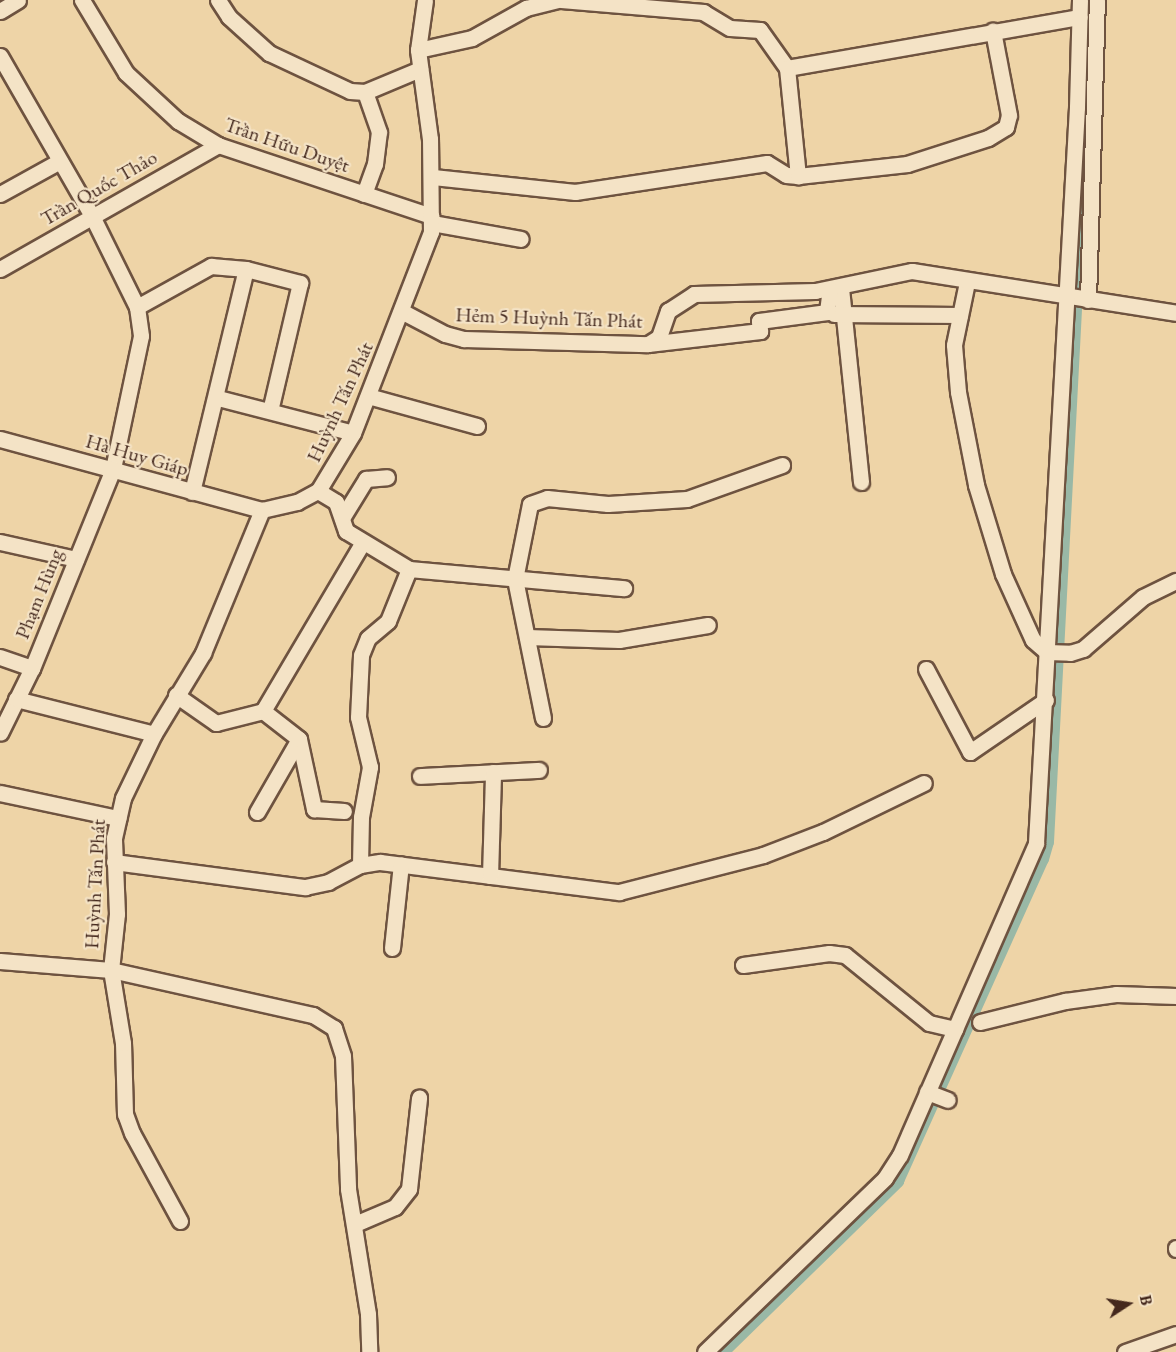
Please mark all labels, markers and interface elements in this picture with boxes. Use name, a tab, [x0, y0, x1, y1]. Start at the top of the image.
street label: Trần Hữu Duyệt	[221, 112, 353, 178]
street label: Trần Quốc Thảo	[37, 145, 161, 231]
street label: Hẻm 5 Huỳnh Tấn Phát	[455, 303, 643, 333]
street label: Huỳnh Tấn Phát	[302, 338, 378, 466]
street label: Hà Huy Giáp	[83, 429, 191, 481]
street label: Phạm Hùng	[10, 546, 68, 642]
street label: Huỳnh Tấn Phát	[80, 819, 110, 949]
north arrow	[1098, 1274, 1158, 1334]
text: B	[1135, 1293, 1157, 1307]

